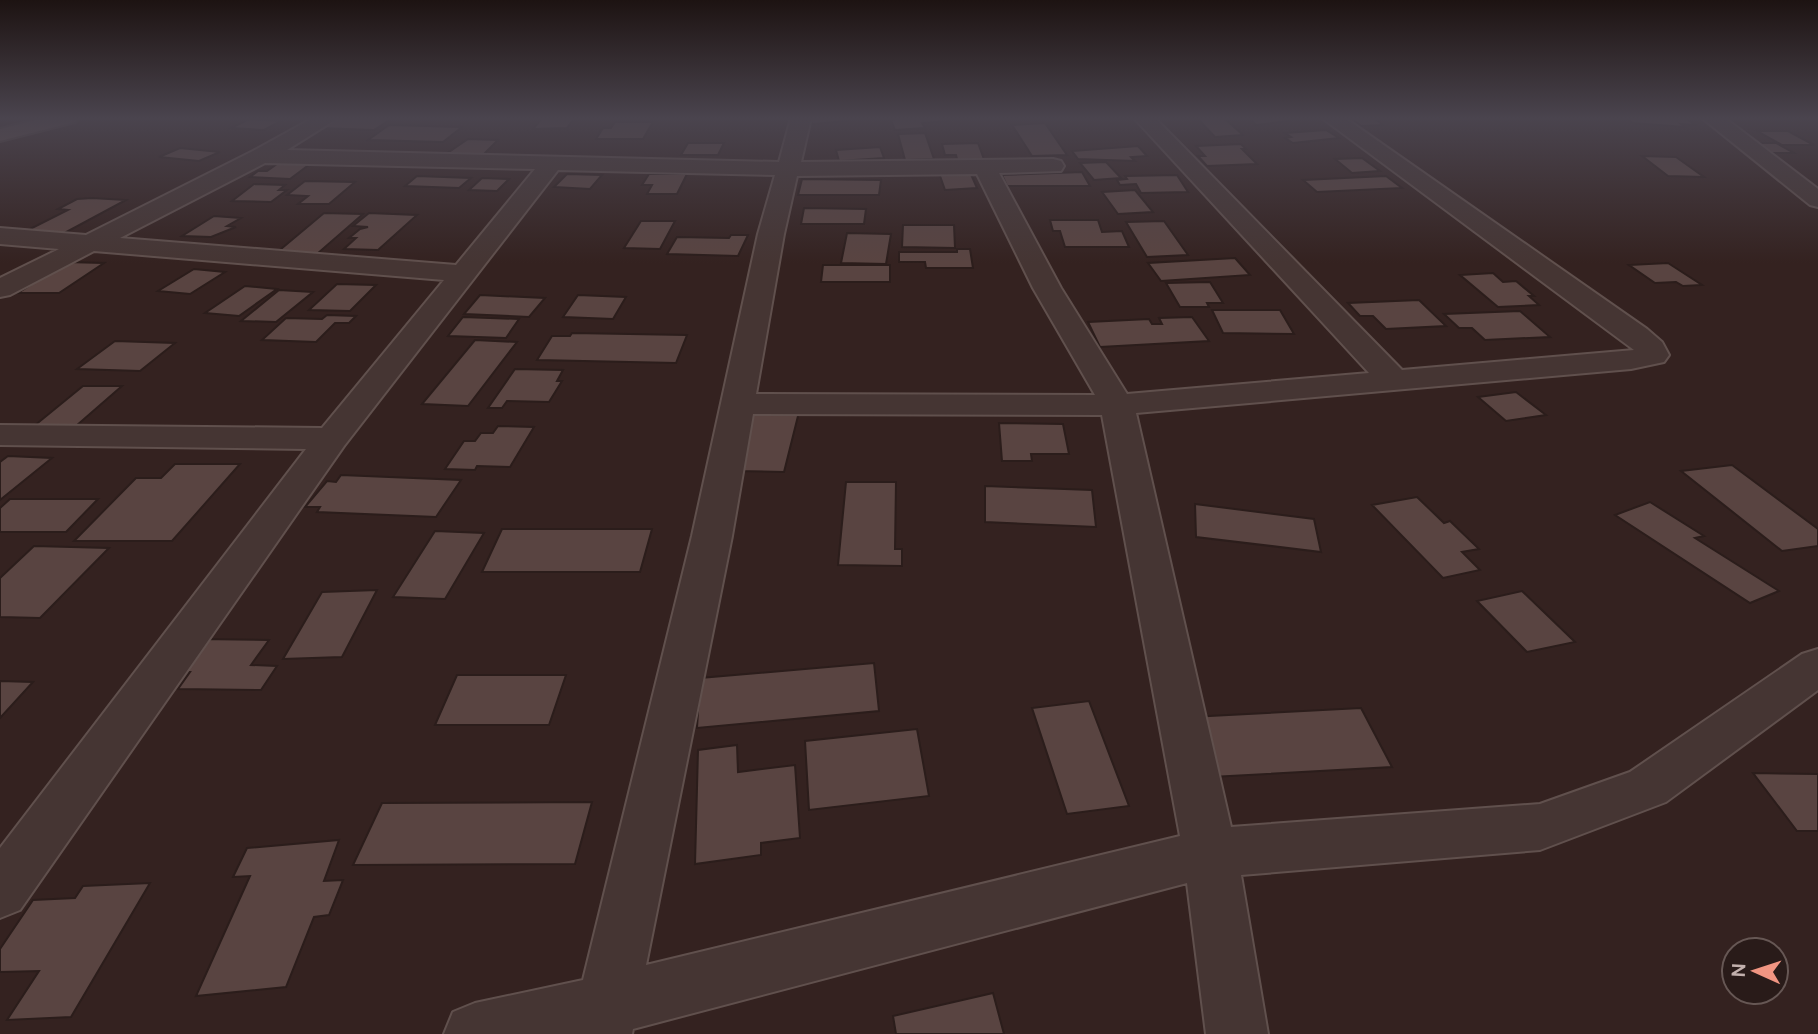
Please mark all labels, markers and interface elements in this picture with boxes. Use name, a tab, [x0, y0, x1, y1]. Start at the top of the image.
north arrow	[1720, 936, 1790, 1006]
text: N	[1726, 963, 1751, 978]

